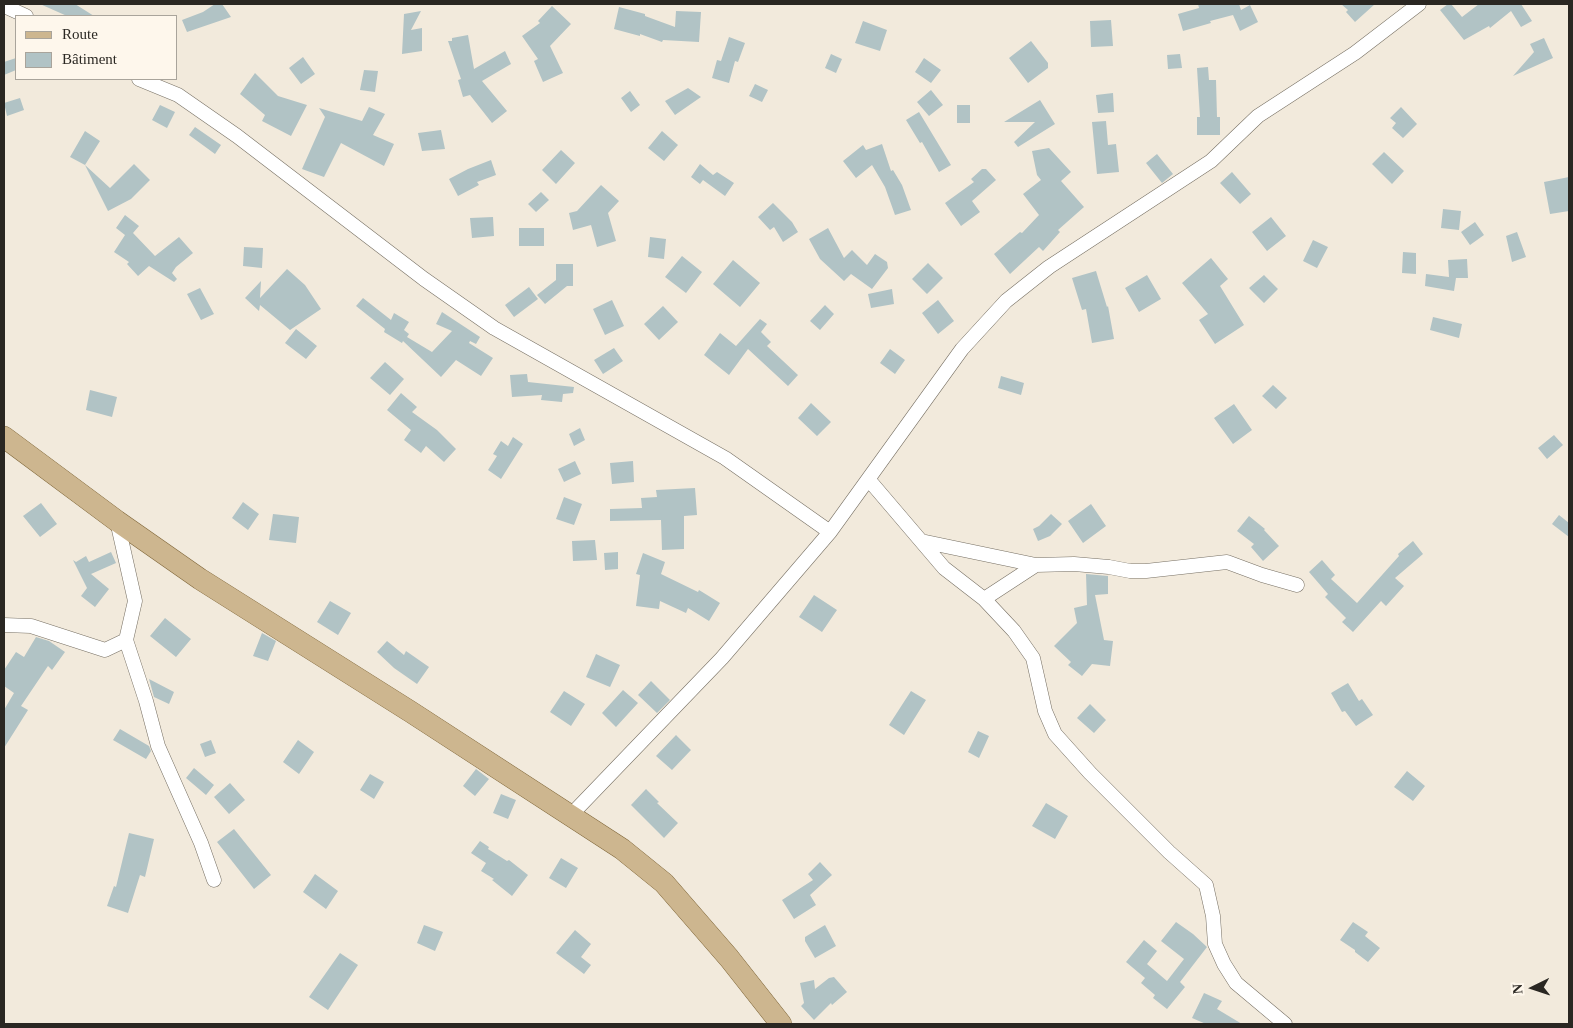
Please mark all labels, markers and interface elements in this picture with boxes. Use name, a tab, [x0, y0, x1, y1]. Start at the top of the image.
legend	[15, 15, 178, 80]
text: Route	[62, 26, 98, 42]
text: Bâtiment	[62, 51, 117, 67]
north arrow	[1508, 963, 1558, 1013]
text: N	[1510, 984, 1525, 995]

